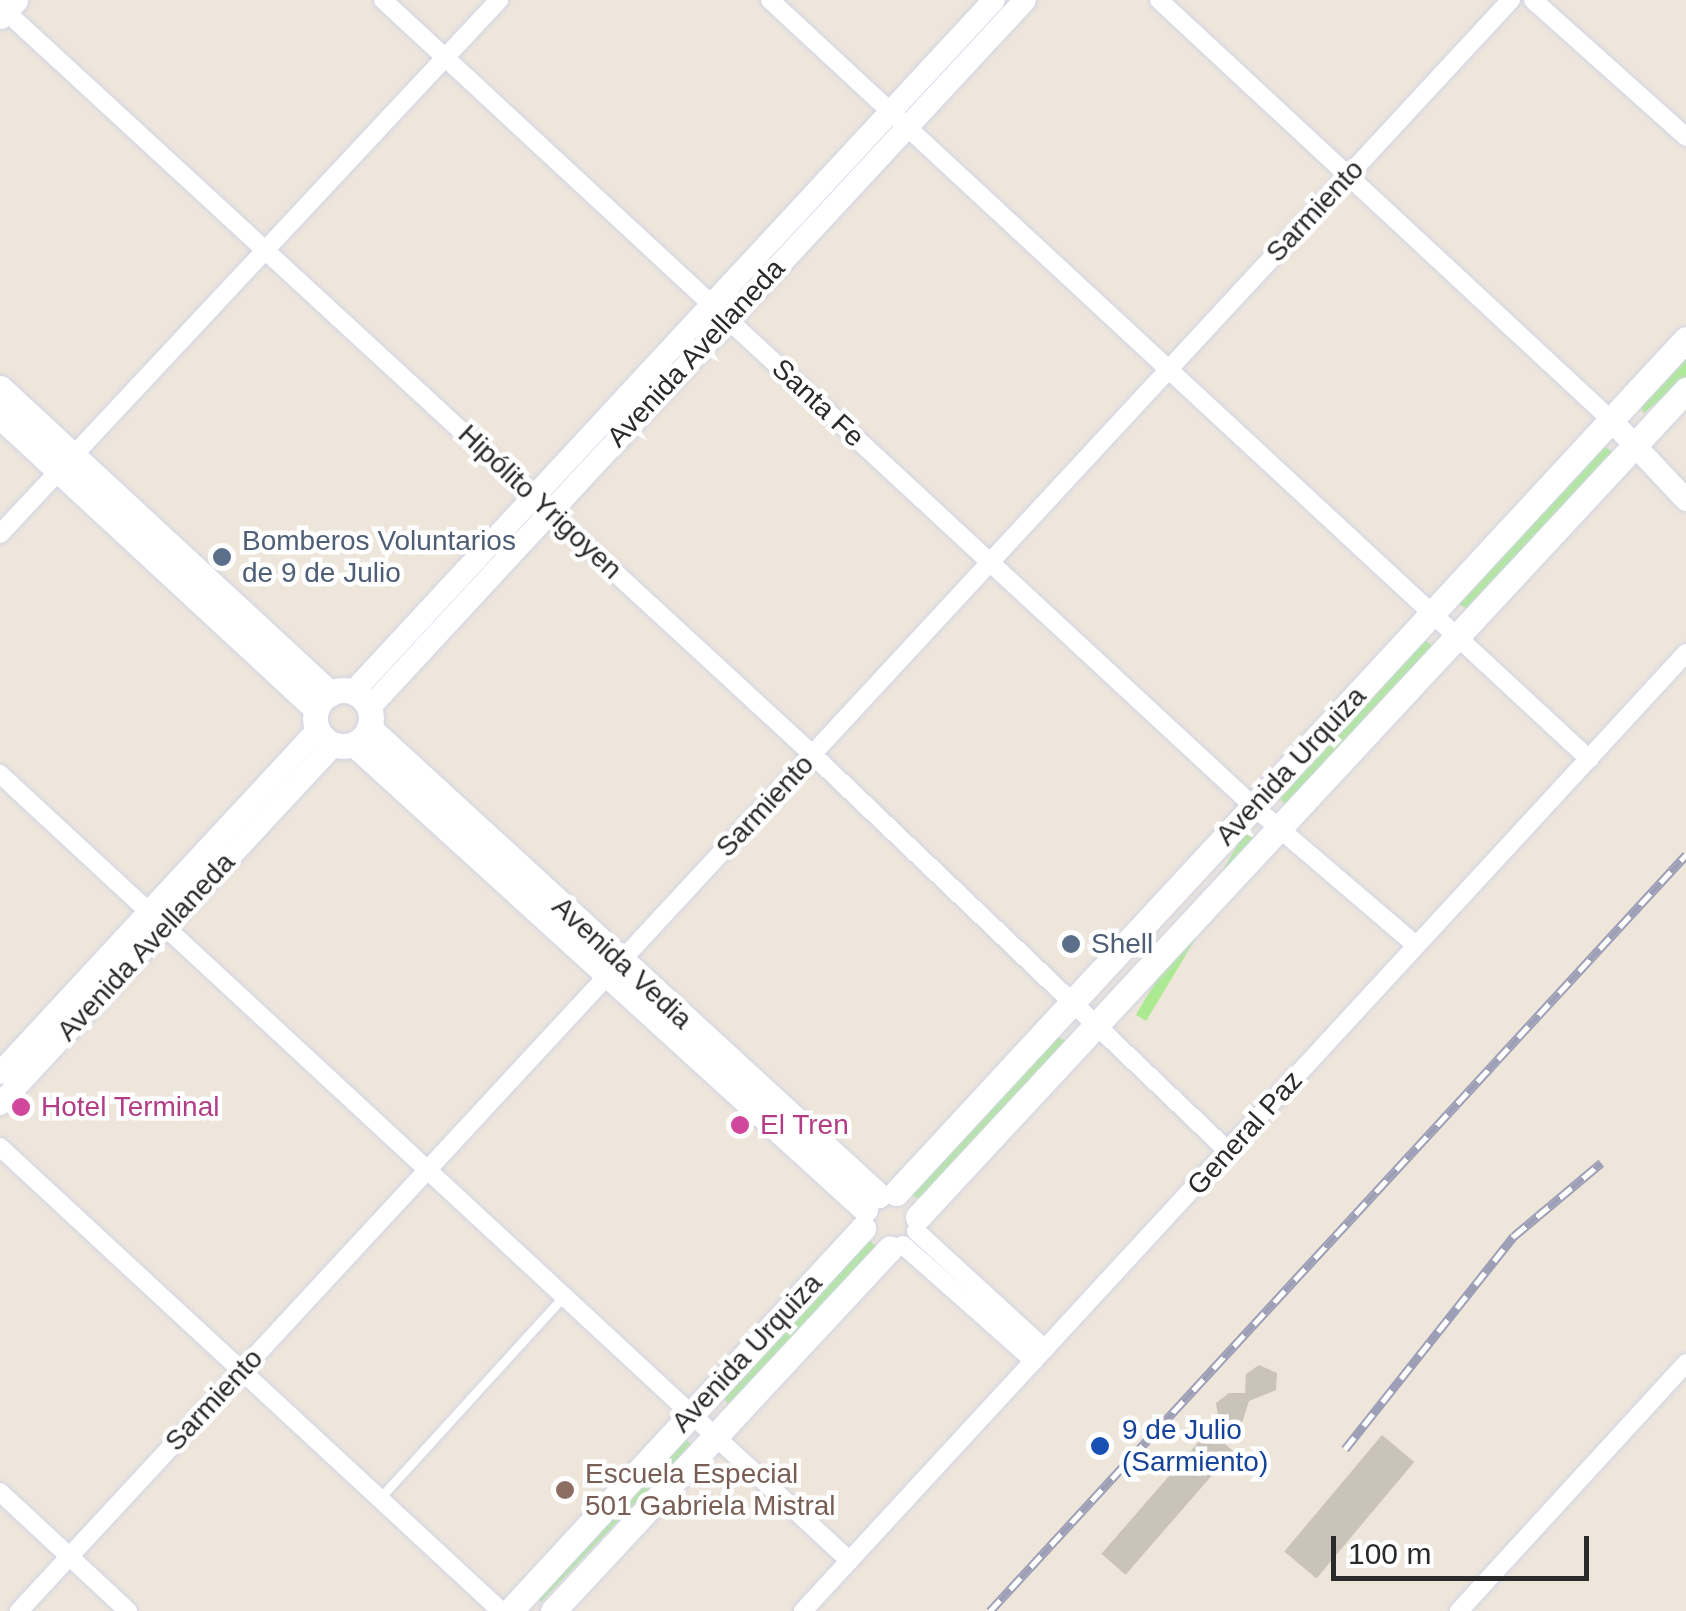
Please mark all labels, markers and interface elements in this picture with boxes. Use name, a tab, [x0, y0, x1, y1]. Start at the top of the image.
street label: Sarmiento	[1259, 153, 1371, 269]
street label: Avenida Avellaneda	[600, 251, 792, 455]
street label: Santa Fe	[765, 352, 871, 454]
street label: Hipólito Yrigoyen	[451, 418, 629, 586]
place label: Bomberos Voluntarios de 9 de Julio	[242, 524, 516, 590]
marker: Bomberos Voluntarios de 9 de Julio	[211, 546, 233, 568]
street label: Avenida Urquiza	[1209, 680, 1373, 852]
street label: Sarmiento	[709, 748, 821, 864]
street label: Avenida Avellaneda	[50, 845, 242, 1049]
street label: Avenida Vedia	[545, 890, 699, 1036]
place label: Shell	[1091, 927, 1153, 961]
marker: Shell	[1060, 933, 1082, 955]
street label: General Paz	[1180, 1064, 1310, 1202]
place label: Hotel Terminal	[41, 1090, 220, 1124]
marker: Hotel Terminal	[10, 1096, 32, 1118]
place label: El Tren	[760, 1108, 849, 1142]
marker: El Tren	[729, 1114, 751, 1136]
street label: Avenida Urquiza	[665, 1267, 829, 1439]
street label: Sarmiento	[158, 1342, 270, 1458]
place label: 9 de Julio (Sarmiento)	[1122, 1413, 1268, 1479]
marker: 9 de Julio (Sarmiento)	[1087, 1433, 1113, 1459]
place label: Escuela Especial 501 Gabriela Mistral	[585, 1457, 836, 1523]
marker: Escuela Especial 501 Gabriela Mistral	[554, 1479, 576, 1501]
scale bar	[1336, 1516, 1594, 1578]
text: 100 m	[1348, 1537, 1431, 1570]

